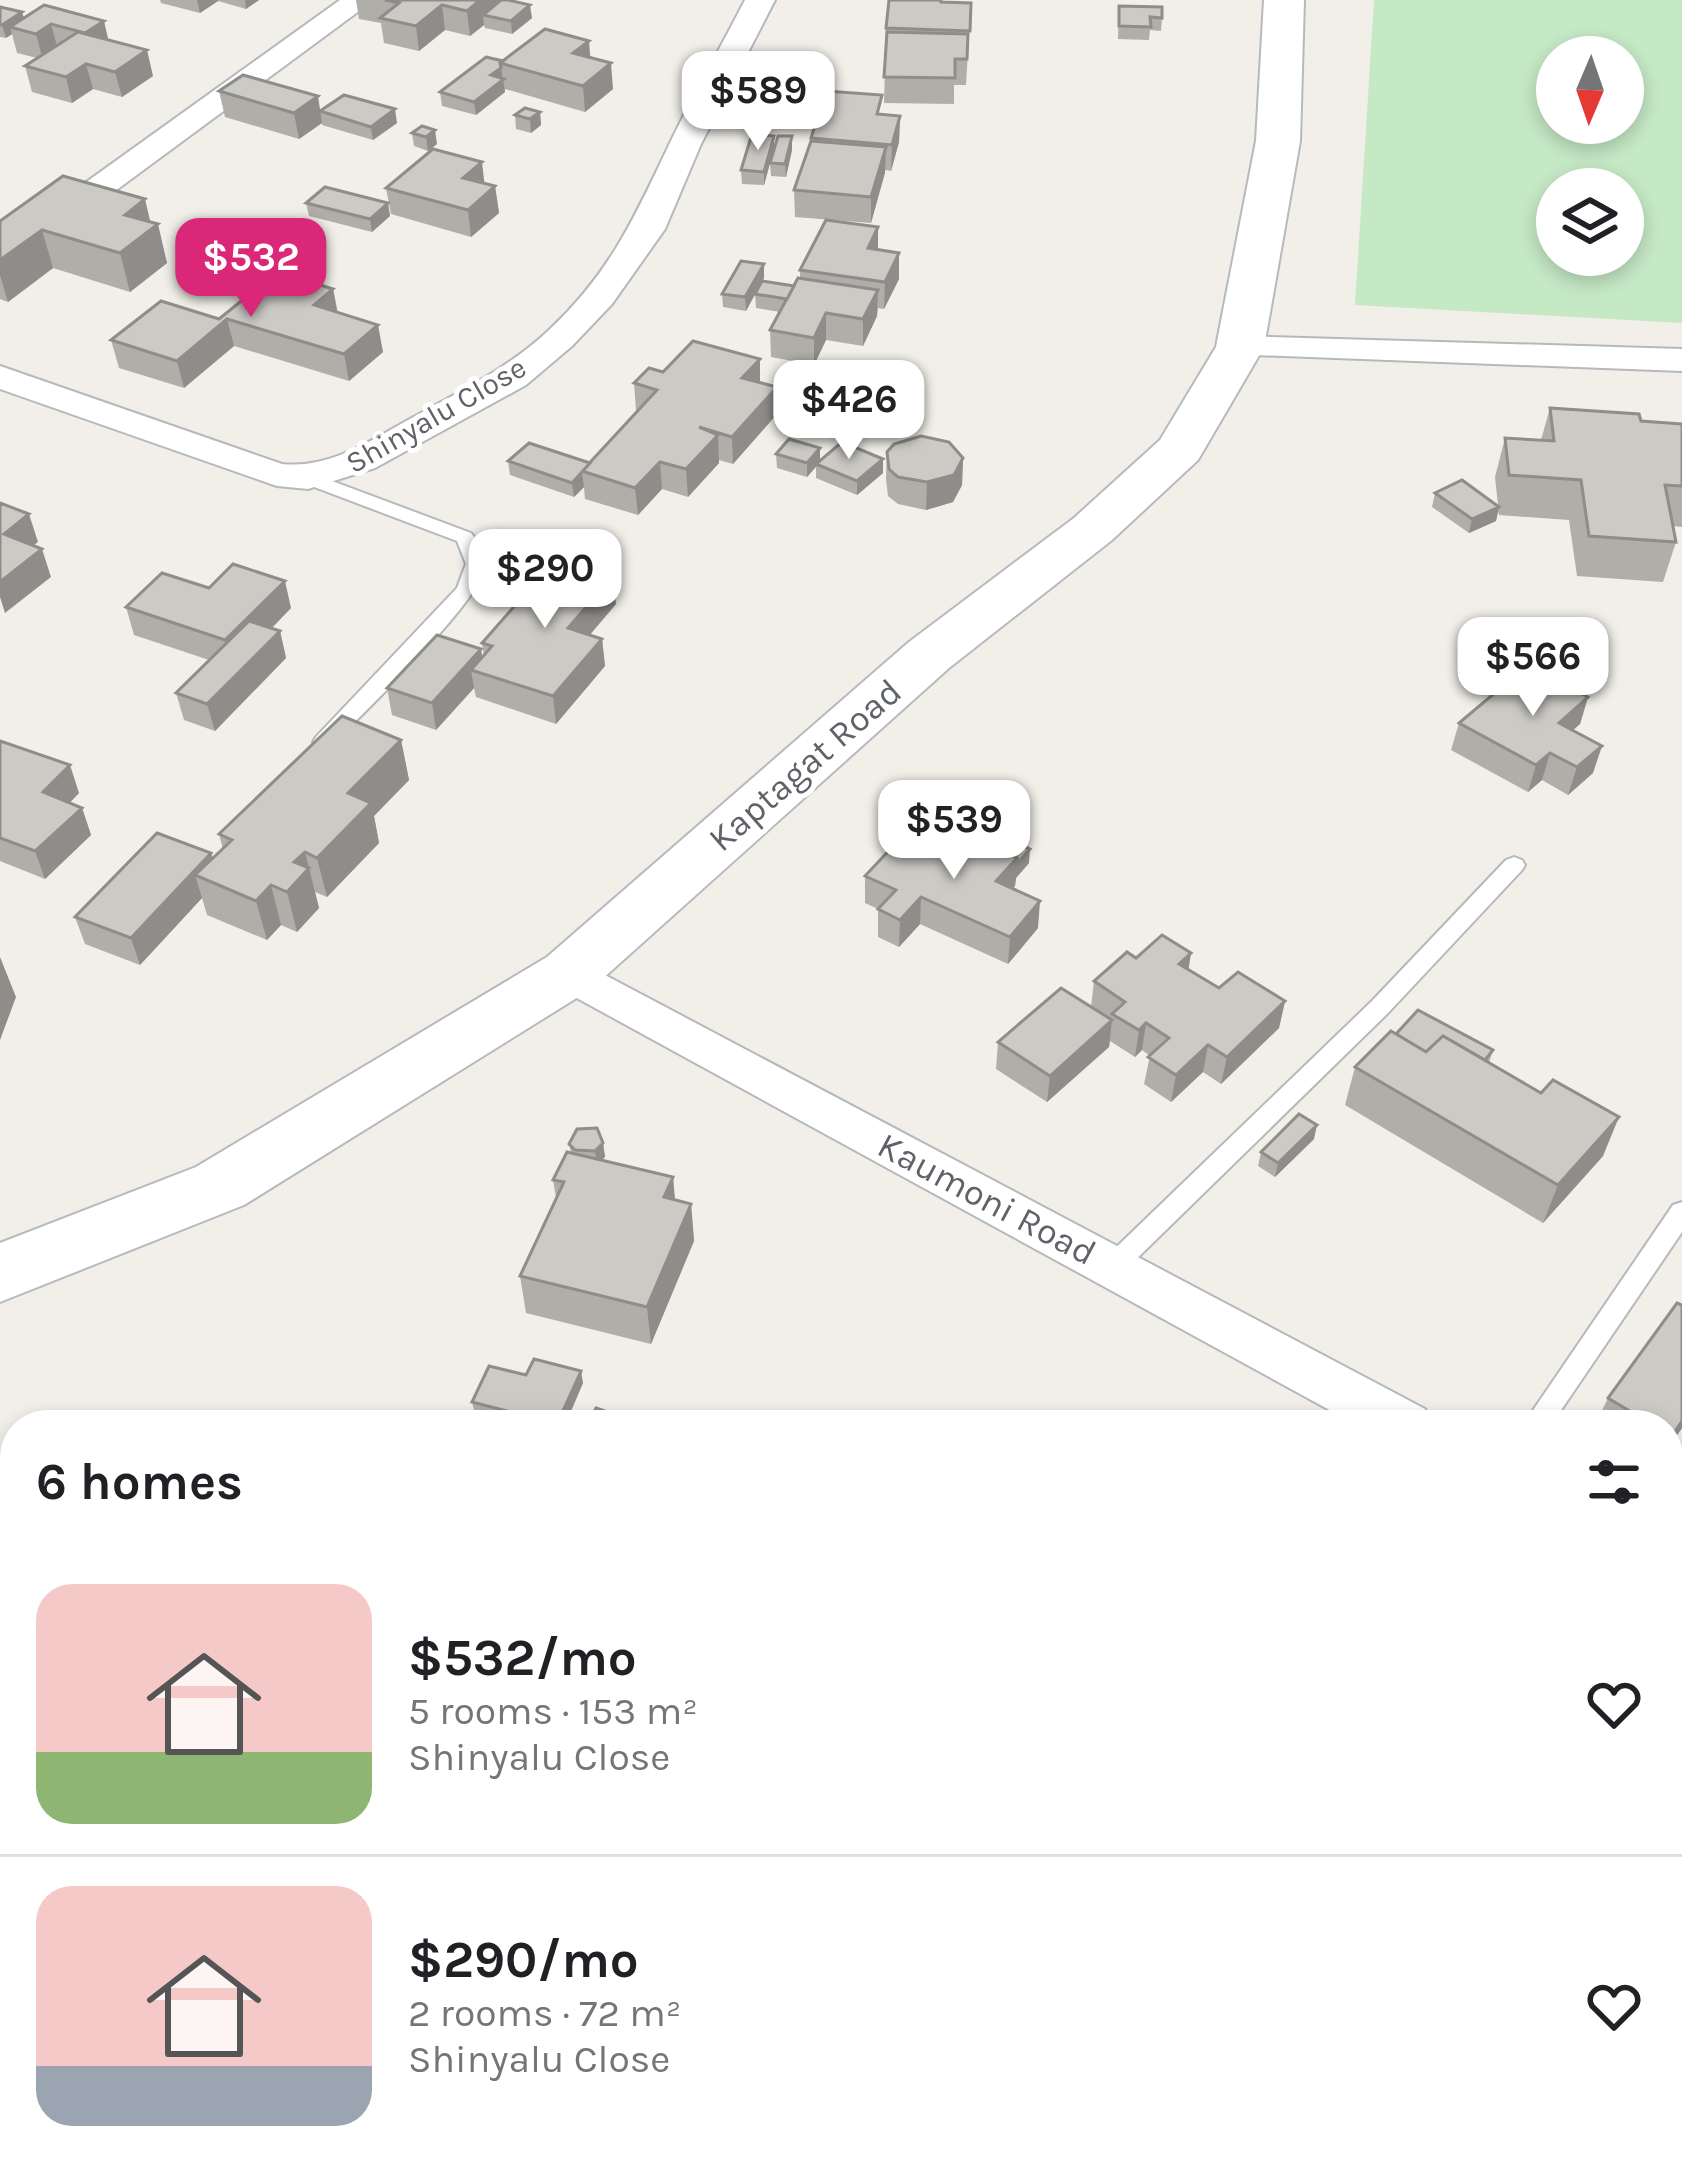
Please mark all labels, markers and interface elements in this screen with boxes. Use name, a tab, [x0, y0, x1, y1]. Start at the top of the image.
north arrow	[1536, 36, 1644, 144]
map controls	[1536, 36, 1644, 276]
pin: $589	[687, 51, 829, 153]
text: $589	[709, 67, 807, 113]
button: layers	[1536, 168, 1644, 276]
pin: $532	[180, 218, 322, 320]
text: $532	[202, 234, 300, 280]
street label: Shinyalu Close	[340, 349, 532, 481]
pin: $426	[778, 360, 920, 462]
text: $426	[800, 376, 898, 422]
pin: $290	[474, 529, 616, 631]
text: $290	[496, 545, 594, 591]
pin: $566	[1462, 617, 1604, 719]
text: $566	[1485, 633, 1581, 679]
street label: Kaptagat Road	[700, 670, 910, 860]
pin: $539	[883, 780, 1025, 882]
text: $539	[905, 796, 1003, 842]
street label: Kaumoni Road	[871, 1124, 1103, 1274]
icon: filters	[1581, 1449, 1647, 1515]
text: 6 homes	[36, 1452, 243, 1512]
text: $532/mo	[408, 1628, 637, 1688]
icon: home	[132, 1632, 276, 1776]
icon: heart	[1581, 1671, 1647, 1737]
text: 5 rooms · 153 m²	[408, 1688, 698, 1734]
text: Shinyalu Close	[408, 1734, 670, 1780]
text: $290/mo	[408, 1930, 639, 1990]
icon: home	[132, 1934, 276, 2078]
icon: heart	[1581, 1973, 1647, 2039]
text: 2 rooms · 72 m²	[408, 1990, 681, 2036]
text: Shinyalu Close	[408, 2036, 670, 2082]

